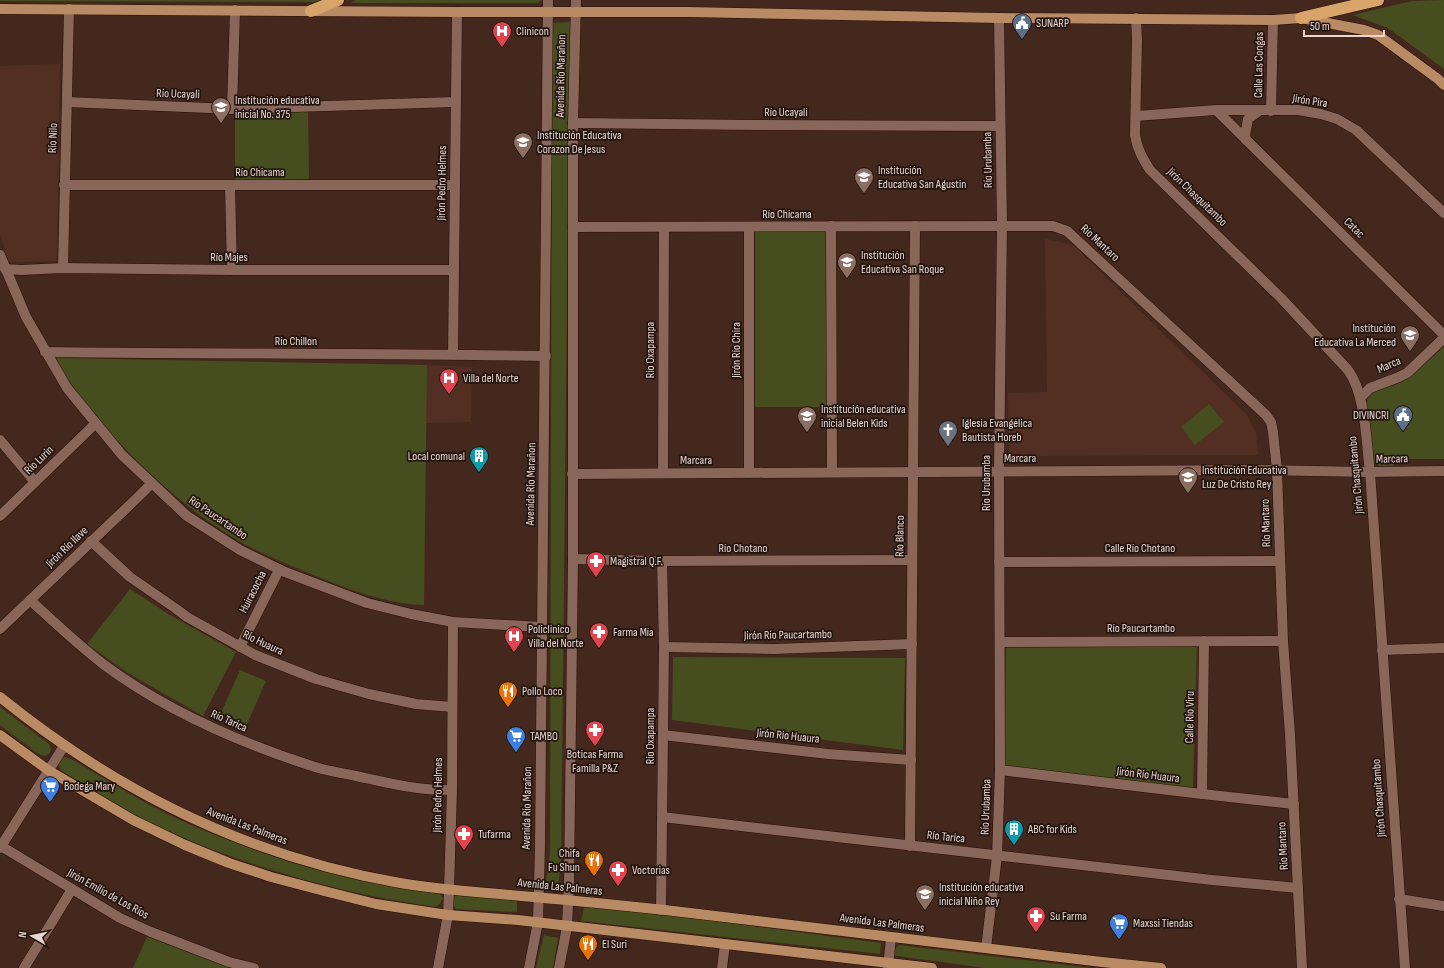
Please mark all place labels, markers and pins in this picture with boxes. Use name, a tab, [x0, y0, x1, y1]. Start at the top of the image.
public building icon: SUNARP	[1011, 12, 1033, 40]
place label: SUNARP	[1036, 16, 1069, 31]
hospital icon: Clinicon	[491, 20, 513, 48]
place label: Clinicon	[516, 24, 549, 39]
place label: Institución educativa inicial No. 375	[235, 93, 320, 122]
school or university icon: Institución educativa inicial No. 375	[210, 96, 232, 124]
place label: Institución Educativa Corazon De Jesus	[537, 128, 622, 157]
school or university icon: Institución Educativa Corazon De Jesus	[512, 131, 534, 159]
place label: Institución Educativa San Agustin	[878, 163, 966, 192]
school or university icon: Institución Educativa San Agustin	[853, 166, 875, 194]
place label: Institución Educativa San Roque	[861, 248, 944, 277]
school or university icon: Institución Educativa San Roque	[836, 251, 858, 279]
place label: Institución Educativa La Merced	[1314, 321, 1396, 350]
school or university icon: Institución Educativa La Merced	[1399, 324, 1421, 352]
hospital icon: Villa del Norte	[438, 367, 460, 395]
place label: Villa del Norte	[463, 371, 519, 386]
place label: Institución educativa inicial Belen Kids	[821, 402, 906, 431]
public building icon: DIVINCRI	[1392, 404, 1414, 432]
school or university icon: Institución educativa inicial Belen Kids	[796, 405, 818, 433]
place label: DIVINCRI	[1353, 408, 1389, 423]
place label: Iglesia Evangélica Bautista Horeb	[962, 416, 1032, 445]
church icon: Iglesia Evangélica Bautista Horeb	[937, 419, 959, 447]
building icon: Local comunal	[468, 445, 490, 473]
place label: Local comunal	[408, 449, 465, 464]
place label: Institución Educativa Luz De Cristo Rey	[1202, 463, 1287, 492]
school or university icon: Institución Educativa Luz De Cristo Rey	[1177, 466, 1199, 494]
pharmacy icon: Magistral Q.F.	[585, 550, 607, 578]
place label: Magistral Q.F.	[610, 554, 663, 569]
pharmacy icon: Farma Mía	[588, 621, 610, 649]
place label: Policlinico Villa del Norte	[528, 622, 584, 651]
hospital icon: Policlinico Villa del Norte	[503, 625, 525, 653]
place label: Farma Mía	[613, 625, 654, 640]
restaurant icon: Pollo Loco	[497, 680, 519, 708]
place label: Pollo Loco	[522, 684, 562, 699]
pharmacy icon: Boticas Farma Familla P&Z	[584, 719, 606, 747]
supermarket icon: TAMBO	[505, 725, 527, 753]
place label: TAMBO	[530, 729, 558, 744]
place label: Boticas Farma Familla P&Z	[567, 747, 624, 776]
supermarket icon: Bodega Mary	[39, 775, 61, 803]
place label: Bodega Mary	[64, 779, 116, 794]
building icon: ABC for Kids	[1003, 818, 1025, 846]
place label: ABC for Kids	[1027, 822, 1077, 837]
pharmacy icon: Tufarma	[453, 823, 475, 851]
place label: Tufarma	[478, 827, 511, 842]
place label: Chifa Fu Shun	[548, 846, 580, 875]
restaurant icon: Chifa Fu Shun	[583, 849, 605, 877]
pharmacy icon: Voctorias	[607, 859, 629, 887]
place label: Voctorias	[632, 863, 670, 878]
place label: Institución educativa inicial Niño Rey	[939, 880, 1024, 909]
school or university icon: Institución educativa inicial Niño Rey	[914, 883, 936, 911]
pharmacy icon: Su Farma	[1025, 905, 1047, 933]
place label: Su Farma	[1050, 909, 1087, 924]
supermarket icon: Maxssi Tiendas	[1108, 912, 1130, 940]
place label: Maxssi Tiendas	[1133, 916, 1193, 931]
restaurant icon: El Suri	[577, 933, 599, 961]
place label: El Suri	[602, 937, 627, 952]

